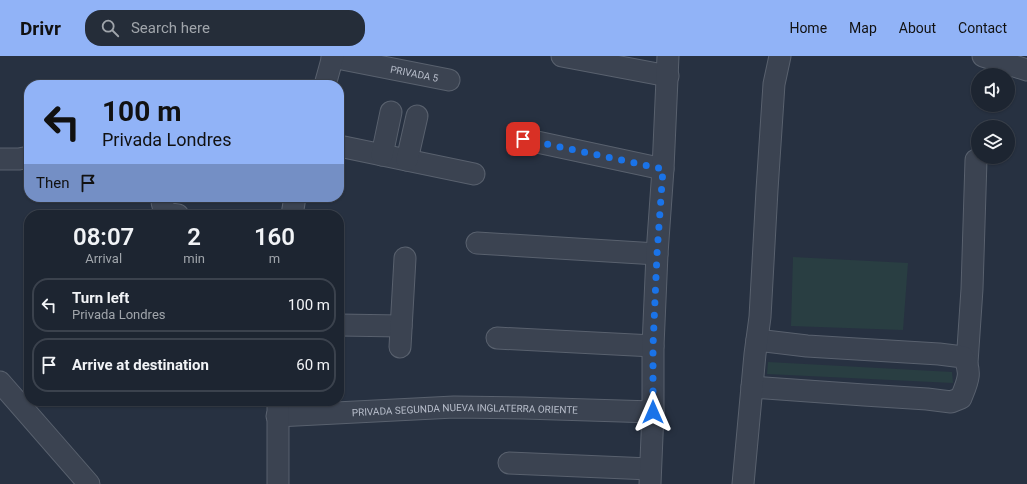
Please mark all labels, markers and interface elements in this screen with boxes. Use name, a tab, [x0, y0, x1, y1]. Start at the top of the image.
search box	[85, 10, 365, 46]
text: Drivr	[20, 17, 61, 40]
icon: search	[99, 17, 121, 39]
text: Search here	[131, 19, 210, 37]
text: Home	[789, 20, 827, 36]
text: Map	[849, 20, 877, 36]
text: About	[899, 20, 936, 36]
text: Contact	[958, 20, 1007, 36]
street label: PRIVADA 5	[389, 63, 440, 83]
map controls	[971, 68, 1015, 164]
button: sound	[971, 68, 1015, 112]
text: 100 m	[102, 95, 181, 128]
icon: left	[36, 96, 88, 148]
button: layers	[971, 120, 1015, 164]
pin	[506, 122, 540, 156]
icon: arrive	[512, 128, 534, 150]
text: Privada Londres	[102, 129, 231, 150]
icon: arrive	[77, 172, 99, 194]
text: Then	[36, 174, 69, 192]
text: 08:07	[73, 223, 134, 251]
text: 2	[187, 223, 201, 251]
text: 160	[254, 223, 295, 251]
text: Arrival	[85, 251, 122, 266]
text: min	[183, 251, 205, 266]
text: m	[269, 251, 280, 266]
text: Turn left	[72, 289, 129, 307]
icon: left	[38, 294, 60, 316]
text: 100 m	[288, 296, 330, 314]
text: Privada Londres	[72, 307, 165, 322]
icon: arrive	[38, 354, 60, 376]
text: Arrive at destination	[72, 356, 209, 374]
text: 60 m	[296, 356, 330, 374]
position arrow	[632, 391, 674, 433]
street label: PRIVADA SEGUNDA NUEVA INGLATERRA ORIENTE	[351, 401, 578, 418]

